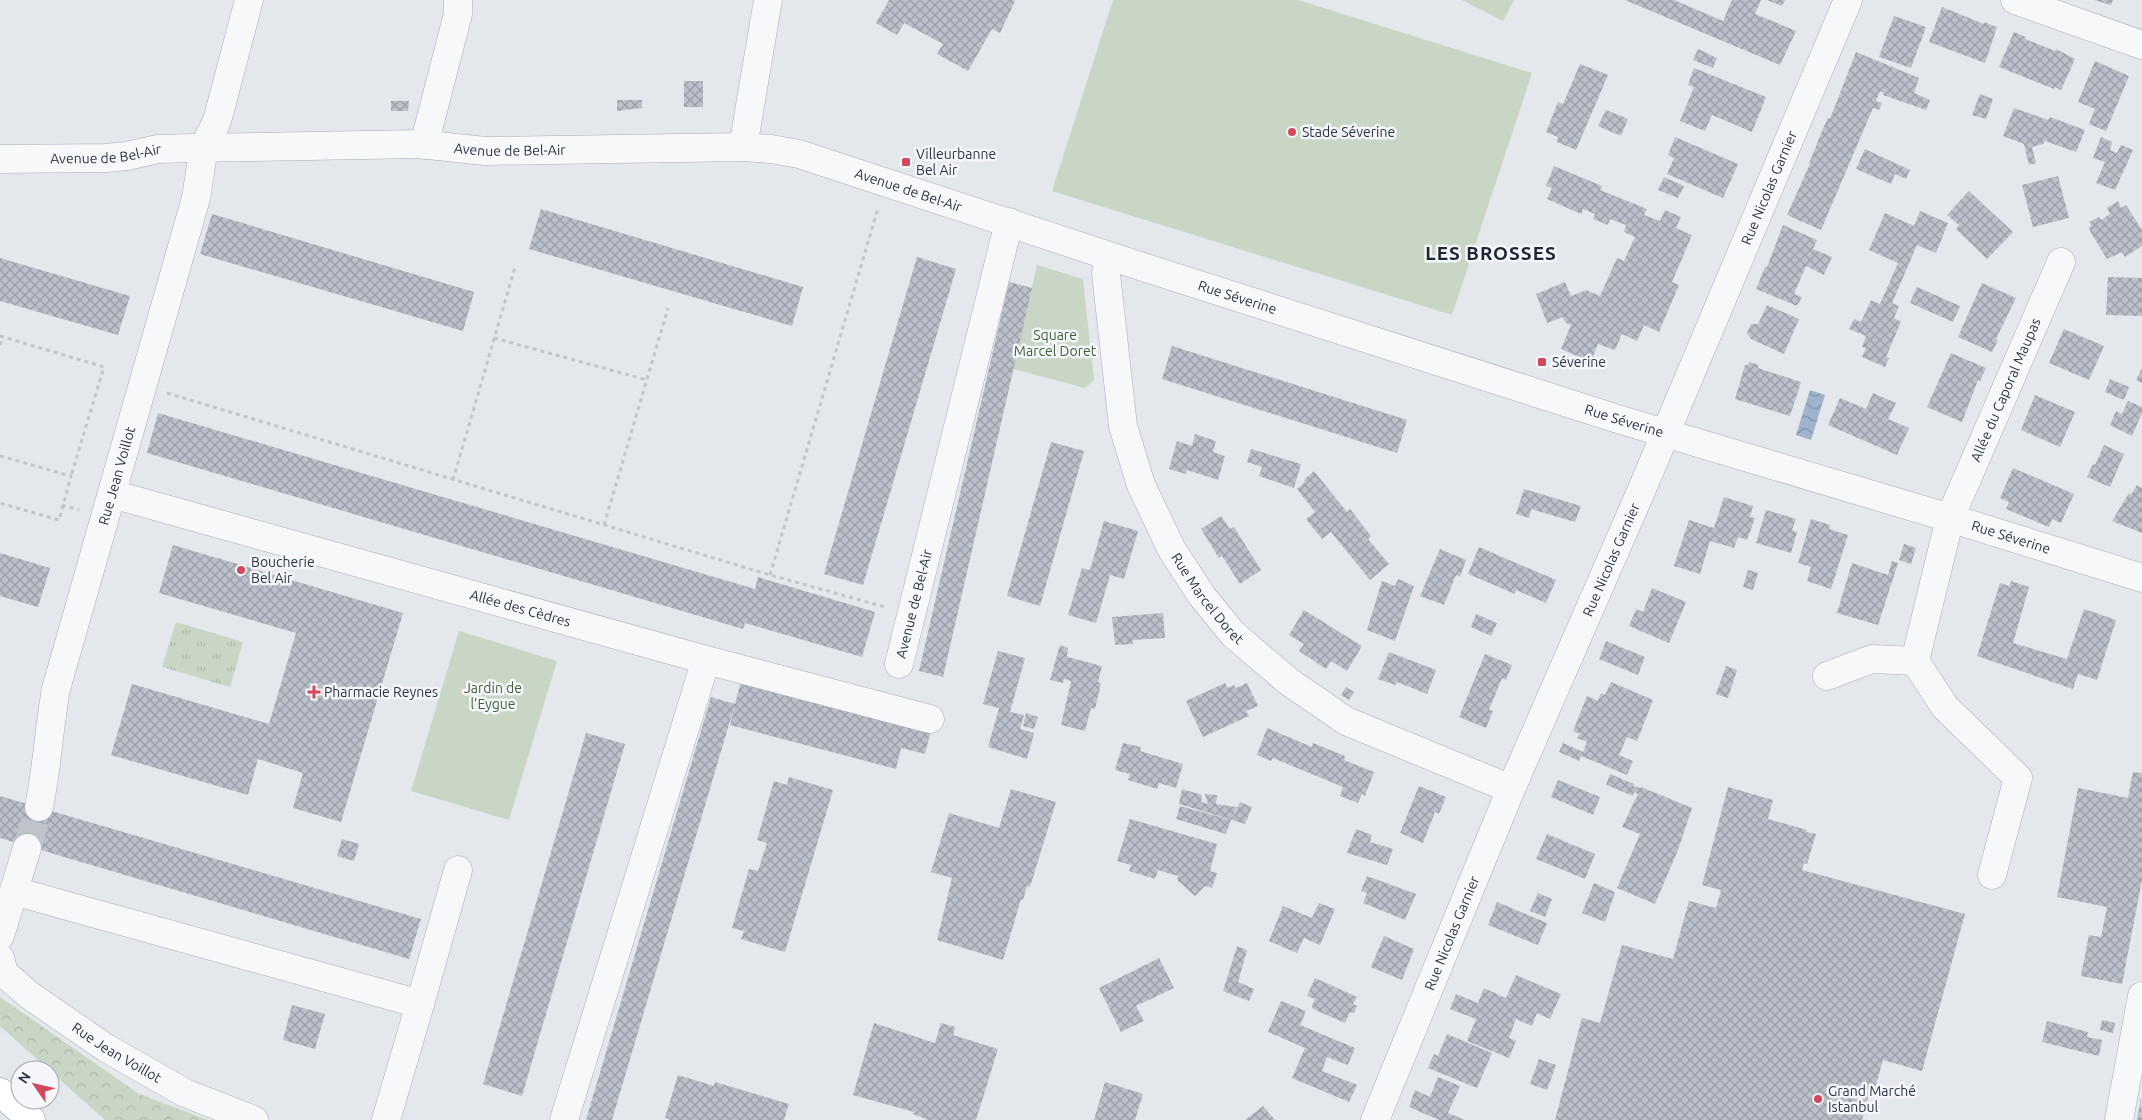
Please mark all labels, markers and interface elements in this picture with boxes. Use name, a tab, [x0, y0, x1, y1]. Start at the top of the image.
place label: Stade Séverine	[1302, 124, 1395, 140]
marker: Stade Séverine	[1286, 126, 1298, 138]
street label: Rue Nicolas Garnier	[1738, 128, 1800, 247]
street label: Avenue de Bel-Air	[453, 140, 566, 159]
street label: Avenue de Bel-Air	[50, 141, 162, 167]
place label: Villeurbanne Bel Air	[916, 146, 996, 178]
marker: Villeurbanne Bel Air	[900, 156, 912, 168]
street label: Avenue de Bel-Air	[853, 165, 965, 215]
district label: LES BROSSES	[1425, 242, 1557, 264]
street label: Rue Séverine	[1196, 277, 1279, 317]
street label: Allée du Caporal Maupas	[1967, 316, 2044, 464]
park label: Square Marcel Doret	[1014, 327, 1097, 359]
place label: Séverine	[1552, 354, 1606, 370]
marker: Séverine	[1536, 356, 1548, 368]
street label: Rue Séverine	[1583, 401, 1666, 440]
street label: Rue Jean Voillot	[95, 424, 139, 527]
street label: Rue Nicolas Garnier	[1579, 500, 1643, 619]
street label: Rue Séverine	[1970, 517, 2052, 557]
street label: Avenue de Bel-Air	[893, 547, 935, 660]
street label: Rue Marcel Doret	[1168, 550, 1247, 648]
place label: Boucherie Bel Air	[251, 554, 315, 586]
marker: Boucherie Bel Air	[235, 564, 247, 576]
street label: Allée des Cèdres	[468, 586, 573, 630]
park label: Jardin de l'Eygue	[464, 680, 522, 712]
place label: Pharmacie Reynes	[324, 684, 438, 700]
marker: Pharmacie Reynes	[308, 686, 320, 698]
street label: Rue Nicolas Garnier	[1421, 873, 1483, 993]
street label: Rue Jean Voillot	[69, 1019, 165, 1086]
north arrow	[10, 1060, 60, 1110]
text: N	[15, 1069, 34, 1087]
place label: Grand Marché Istanbul	[1828, 1083, 1916, 1115]
marker: Grand Marché Istanbul	[1812, 1093, 1824, 1105]

